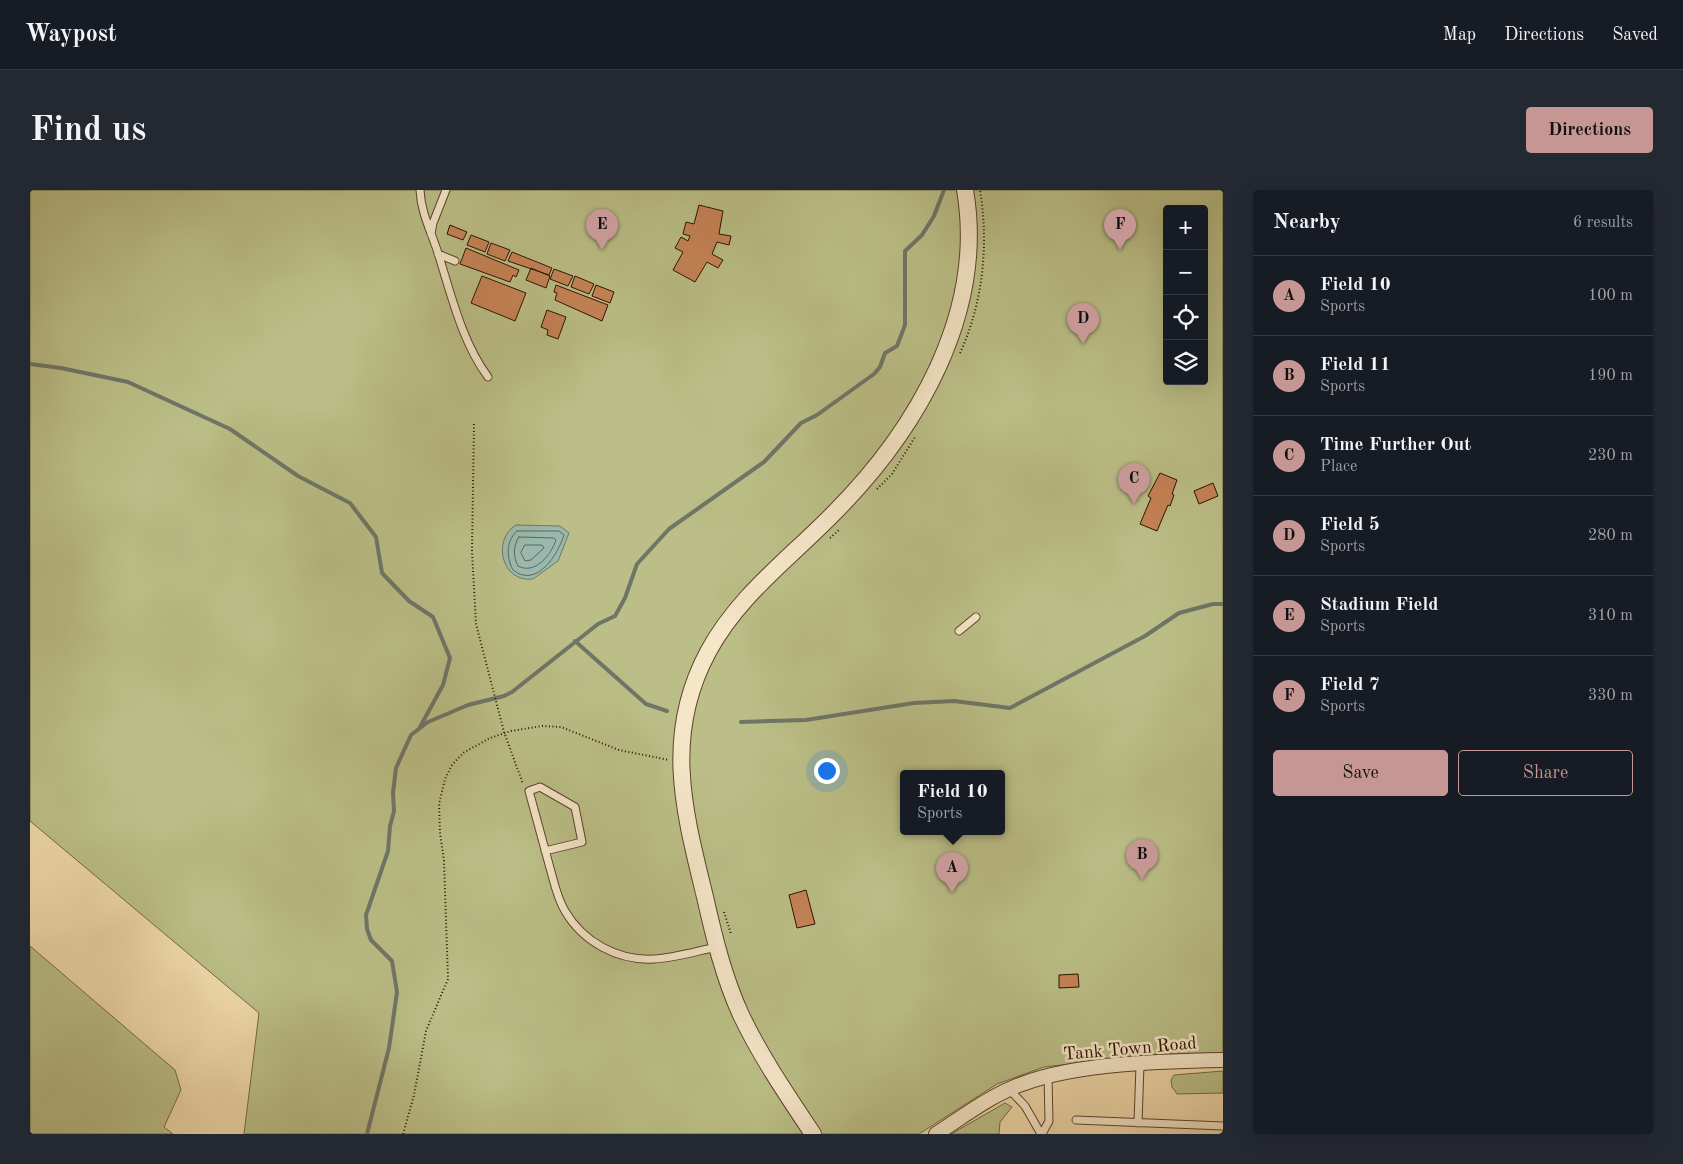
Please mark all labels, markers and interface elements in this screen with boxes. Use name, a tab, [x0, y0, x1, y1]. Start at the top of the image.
text: Waypost	[25, 23, 117, 47]
text: Map	[1443, 26, 1476, 44]
text: Directions	[1504, 26, 1584, 44]
text: Saved	[1612, 26, 1658, 44]
button: Directions	[1526, 107, 1653, 153]
text: Find us	[30, 113, 146, 148]
map controls	[1163, 205, 1208, 385]
button: +	[1163, 205, 1208, 250]
pin: E	[586, 209, 618, 250]
pin: F	[1104, 209, 1136, 250]
text: Nearby	[1273, 212, 1341, 233]
text: 6 results	[1573, 215, 1633, 231]
button: −	[1163, 250, 1208, 295]
text: Field 10	[1320, 276, 1391, 295]
text: A	[1283, 288, 1295, 304]
text: 100 m	[1588, 288, 1633, 304]
button: locate	[1163, 295, 1208, 340]
text: Sports	[1320, 299, 1365, 315]
pin: D	[1067, 303, 1099, 344]
button: layers	[1163, 340, 1208, 385]
text: Field 11	[1320, 356, 1391, 375]
text: B	[1283, 368, 1295, 384]
text: 190 m	[1588, 368, 1633, 384]
text: Sports	[1320, 379, 1365, 395]
text: Time Further Out	[1320, 436, 1471, 455]
text: C	[1284, 448, 1294, 464]
text: 230 m	[1588, 448, 1633, 464]
text: Place	[1320, 459, 1357, 475]
pin: C	[1118, 463, 1150, 504]
text: Field 5	[1320, 516, 1380, 535]
text: D	[1283, 528, 1295, 544]
text: 280 m	[1588, 528, 1633, 544]
text: Sports	[1320, 539, 1365, 555]
text: Stadium Field	[1320, 596, 1439, 615]
text: E	[1283, 608, 1295, 624]
text: 310 m	[1588, 608, 1633, 624]
text: Sports	[1320, 619, 1365, 635]
text: Field 7	[1320, 676, 1380, 695]
text: F	[1284, 688, 1294, 704]
text: 330 m	[1588, 688, 1633, 704]
text: Sports	[1320, 699, 1365, 715]
button: Save	[1273, 750, 1448, 796]
button: Share	[1458, 750, 1633, 796]
your location	[814, 758, 840, 784]
popup	[900, 770, 1005, 835]
text: Field 10	[917, 783, 988, 802]
text: Sports	[917, 806, 962, 822]
pin: B	[1126, 839, 1158, 880]
pin: A	[936, 852, 968, 893]
street label: Tank Town Road	[1062, 1034, 1198, 1064]

